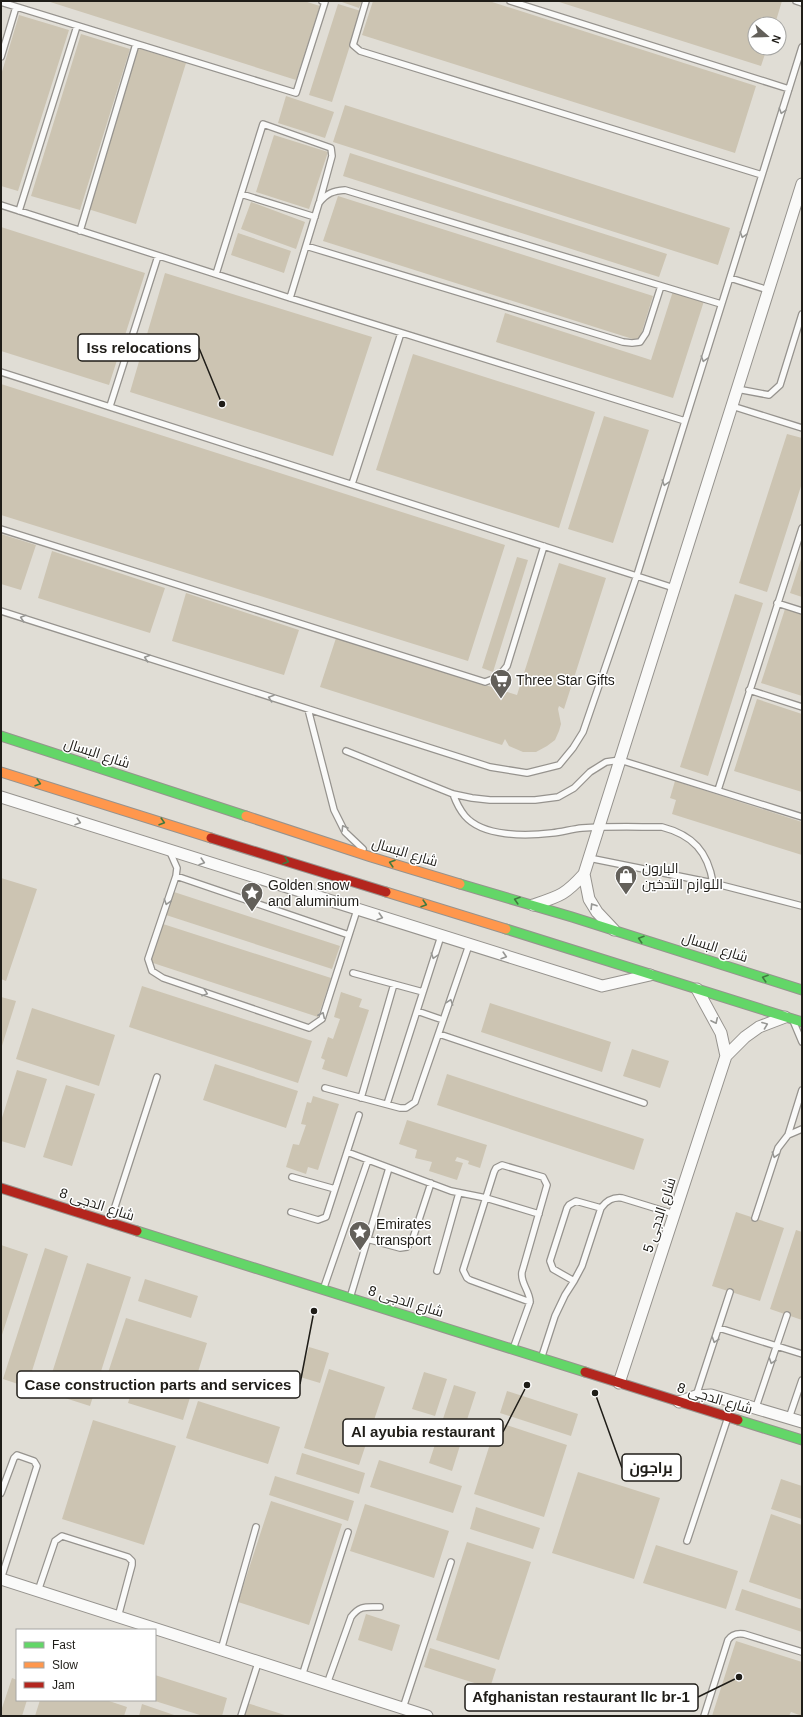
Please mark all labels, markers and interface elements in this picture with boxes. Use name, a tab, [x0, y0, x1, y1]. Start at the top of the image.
north arrow	[747, 16, 787, 56]
text: N	[769, 34, 783, 45]
one-way arrow	[778, 107, 787, 114]
one-way arrow	[739, 231, 748, 238]
callout: Iss relocations	[78, 334, 199, 361]
text: Iss relocations	[86, 339, 192, 356]
one-way arrow	[700, 355, 709, 362]
one-way arrow	[662, 480, 670, 487]
one-way arrow	[20, 614, 27, 623]
one-way arrow	[144, 654, 151, 663]
supermarket icon: Three Star Gifts	[488, 667, 514, 700]
place label: Three Star Gifts	[516, 672, 615, 688]
one-way arrow	[267, 694, 274, 702]
street label: شارع البسال	[62, 735, 132, 772]
one-way arrow	[35, 778, 42, 787]
one-way arrow	[74, 817, 81, 826]
one-way arrow	[159, 817, 166, 826]
one-way arrow	[341, 825, 349, 832]
street label: شارع البسال	[370, 834, 440, 871]
one-way arrow	[283, 856, 290, 865]
one-way arrow	[198, 857, 205, 866]
one-way arrow	[389, 859, 396, 868]
place label: البارون اللوازم التدخين	[642, 860, 723, 894]
shop icon: البارون اللوازم التدخين	[613, 863, 639, 896]
place label: Golden snow and aluminium	[268, 877, 359, 909]
place icon: Golden snow and aluminium	[239, 880, 265, 913]
one-way arrow	[513, 896, 520, 905]
one-way arrow	[163, 898, 172, 905]
one-way arrow	[420, 899, 427, 908]
one-way arrow	[590, 903, 598, 910]
one-way arrow	[376, 912, 383, 921]
street label: شارع البسال	[680, 929, 750, 966]
one-way arrow	[638, 935, 645, 944]
one-way arrow	[500, 951, 507, 960]
one-way arrow	[431, 952, 439, 959]
one-way arrow	[761, 974, 768, 983]
one-way arrow	[201, 988, 208, 996]
one-way arrow	[445, 998, 453, 1005]
one-way arrow	[317, 1012, 325, 1019]
one-way arrow	[710, 1017, 718, 1024]
one-way arrow	[761, 1021, 768, 1029]
one-way arrow	[772, 1151, 780, 1158]
street label: شارع الدجى 5	[639, 1175, 680, 1255]
street label: شارع الدجى 8	[57, 1184, 137, 1225]
place label: Emirates transport	[376, 1216, 431, 1248]
place icon: Emirates transport	[347, 1219, 373, 1252]
street label: شارع الدجى 8	[366, 1282, 446, 1321]
one-way arrow	[711, 1336, 720, 1343]
one-way arrow	[768, 1357, 776, 1364]
callout: Case construction parts and services	[17, 1371, 300, 1398]
text: Case construction parts and services	[25, 1376, 291, 1393]
street label: شارع الدجى 8	[675, 1379, 755, 1418]
callout: Al ayubia restaurant	[343, 1419, 503, 1446]
text: Al ayubia restaurant	[351, 1423, 495, 1440]
callout: براجون	[622, 1454, 681, 1481]
text: براجون	[629, 1459, 673, 1477]
legend	[16, 1629, 156, 1701]
text: Fast	[52, 1638, 76, 1652]
text: Slow	[52, 1658, 78, 1672]
text: Jam	[52, 1678, 75, 1692]
callout: Afghanistan restaurant llc br-1	[465, 1684, 698, 1711]
text: Afghanistan restaurant llc br-1	[472, 1688, 690, 1705]

